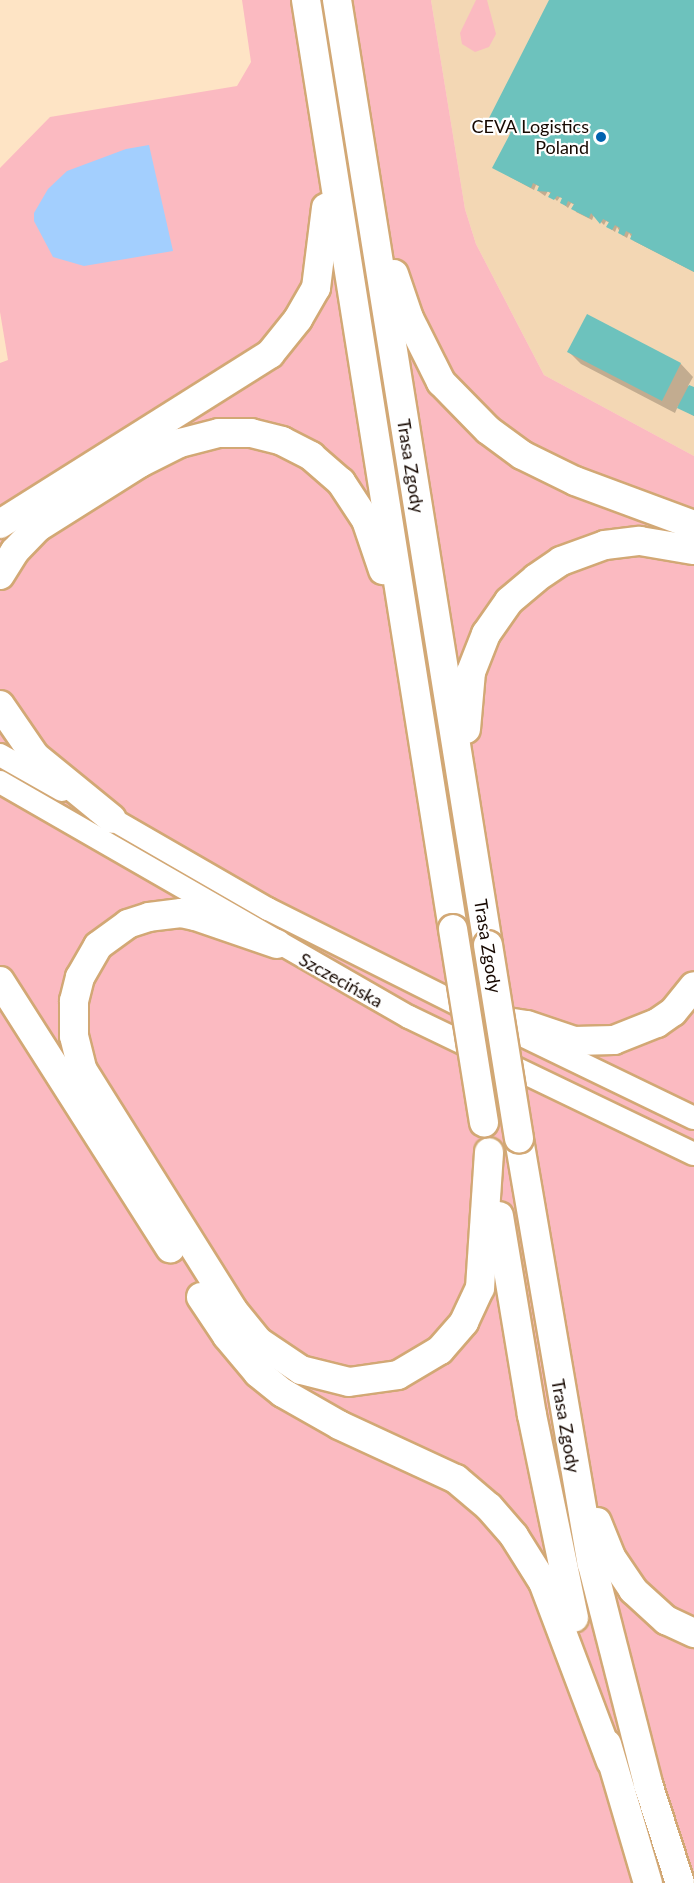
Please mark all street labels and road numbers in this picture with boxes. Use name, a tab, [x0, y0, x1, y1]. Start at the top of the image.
street label: Trasa Zgody	[393, 418, 429, 514]
street label: Trasa Zgody	[470, 898, 506, 994]
street label: Szczecińska	[295, 948, 387, 1012]
street label: Trasa Zgody	[547, 1377, 585, 1475]

